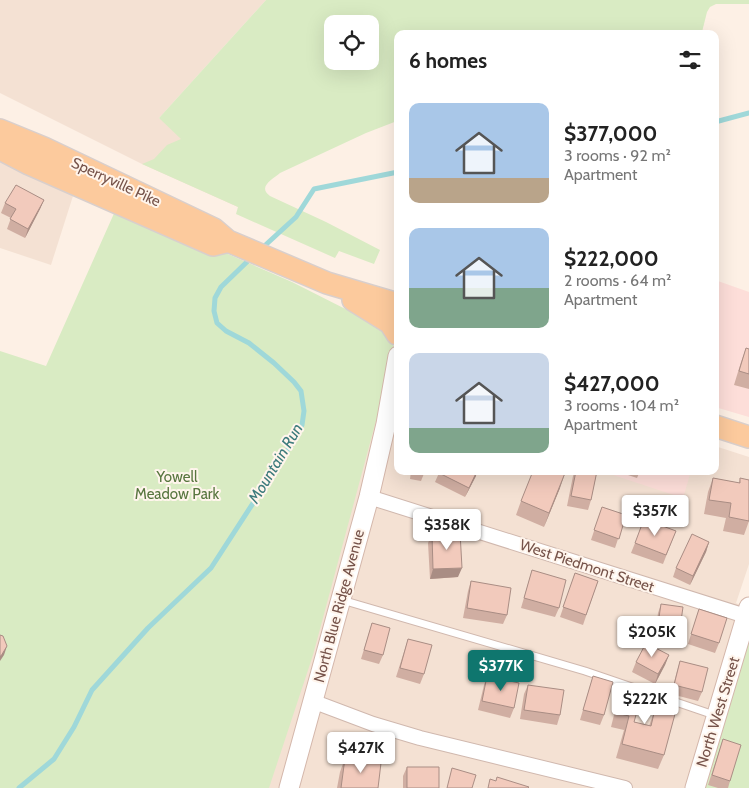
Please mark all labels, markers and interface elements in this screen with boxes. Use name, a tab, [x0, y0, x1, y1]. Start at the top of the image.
map controls	[324, 15, 379, 70]
button: locate	[324, 15, 379, 70]
icon: filters	[676, 46, 704, 74]
text: 6 homes	[409, 48, 487, 73]
text: $377,000	[564, 121, 657, 146]
icon: home	[449, 123, 509, 183]
text: 3 rooms · 92 m²	[564, 146, 671, 165]
street label: Sperryville Pike	[69, 154, 164, 211]
text: Apartment	[564, 165, 637, 184]
text: $222,000	[564, 246, 659, 271]
icon: home	[449, 248, 509, 308]
text: 2 rooms · 64 m²	[564, 271, 671, 290]
text: Apartment	[564, 290, 637, 309]
text: $427,000	[564, 371, 659, 396]
icon: home	[449, 373, 509, 433]
text: 3 rooms · 104 m²	[564, 396, 679, 415]
text: Apartment	[564, 415, 637, 434]
water label: Mountain Run	[244, 420, 307, 507]
park label: Yowell Meadow Park	[135, 468, 220, 503]
pin: $357K	[620, 494, 690, 537]
text: $357K	[633, 501, 677, 520]
pin: $358K	[412, 508, 482, 551]
text: $358K	[424, 515, 470, 534]
street label: North Blue Ridge Avenue	[310, 527, 368, 685]
street label: West Piedmont Street	[518, 536, 656, 596]
pin: $205K	[617, 616, 687, 658]
text: $205K	[628, 622, 676, 641]
pin: $377K	[466, 650, 536, 692]
street label: North West Street	[693, 655, 743, 769]
text: $377K	[479, 656, 523, 675]
pin: $222K	[610, 682, 680, 725]
text: $222K	[623, 689, 667, 708]
pin: $427K	[326, 732, 396, 774]
text: $427K	[338, 738, 384, 757]

